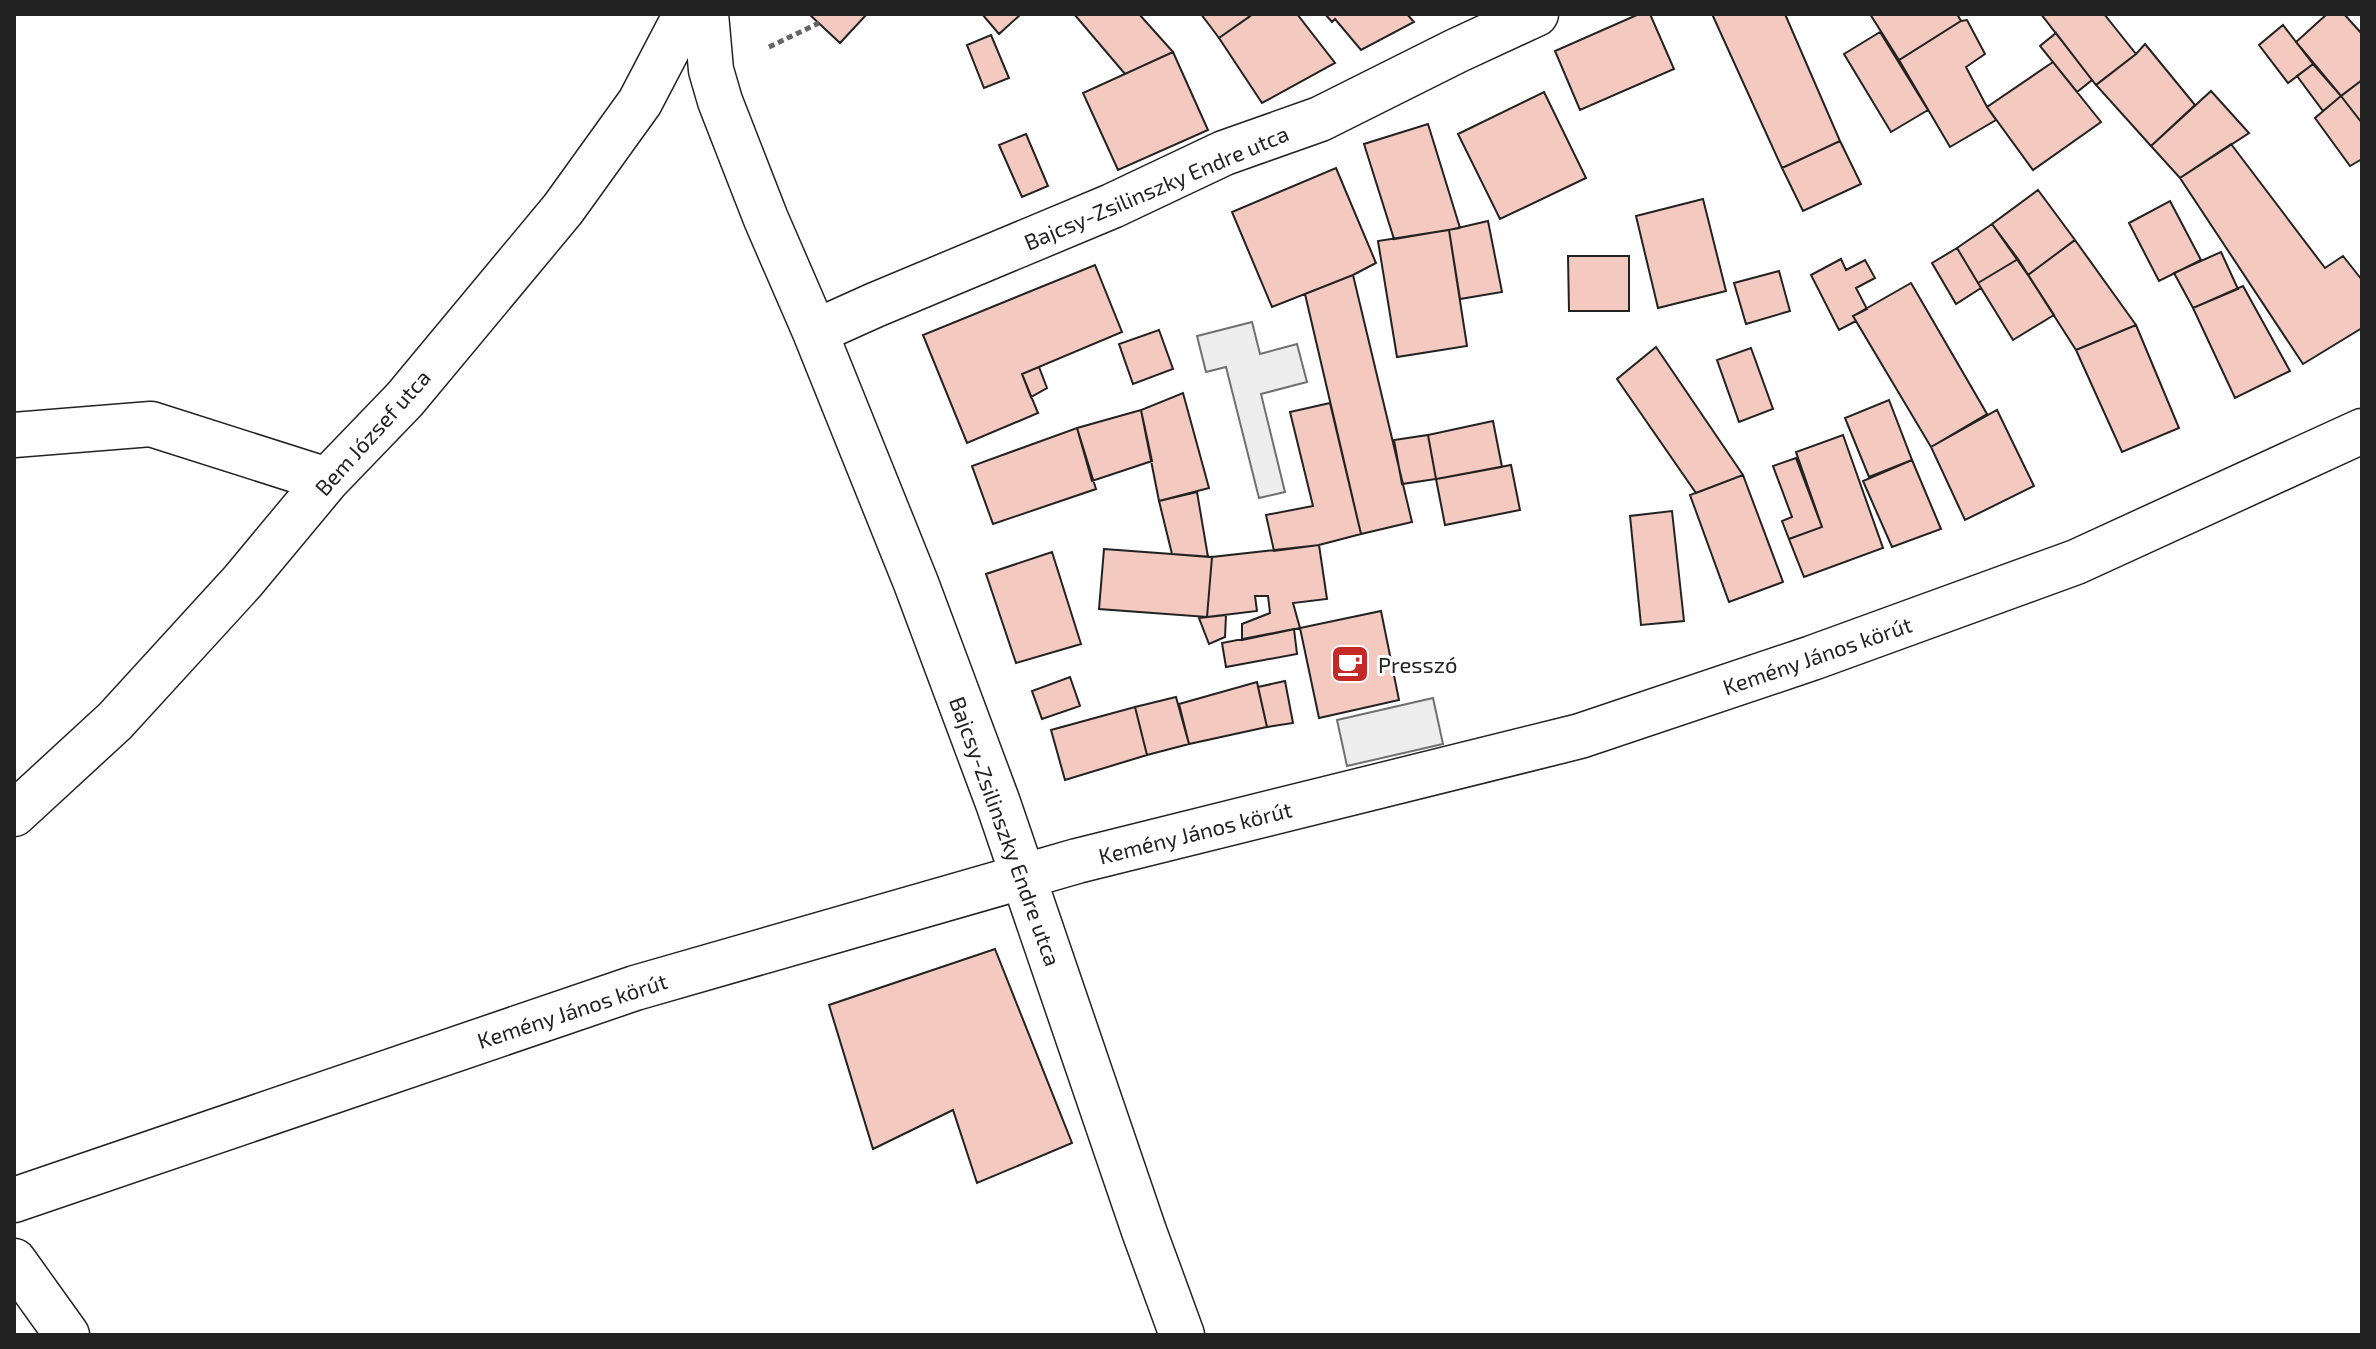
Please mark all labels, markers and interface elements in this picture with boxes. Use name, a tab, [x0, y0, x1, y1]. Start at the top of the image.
street label: Bajcsy-Zsilinszky Endre utca	[1020, 119, 1293, 256]
street label: Bem József utca	[309, 364, 435, 500]
street label: Kemény János körút	[1719, 610, 1915, 700]
cafe icon: Presszó	[1329, 643, 1371, 685]
place label: Presszó	[1378, 651, 1457, 677]
street label: Bajcsy-Zsilinszky Endre utca	[944, 693, 1067, 970]
street label: Kemény János körút	[1096, 795, 1294, 869]
street label: Kemény János körút	[474, 967, 670, 1053]

